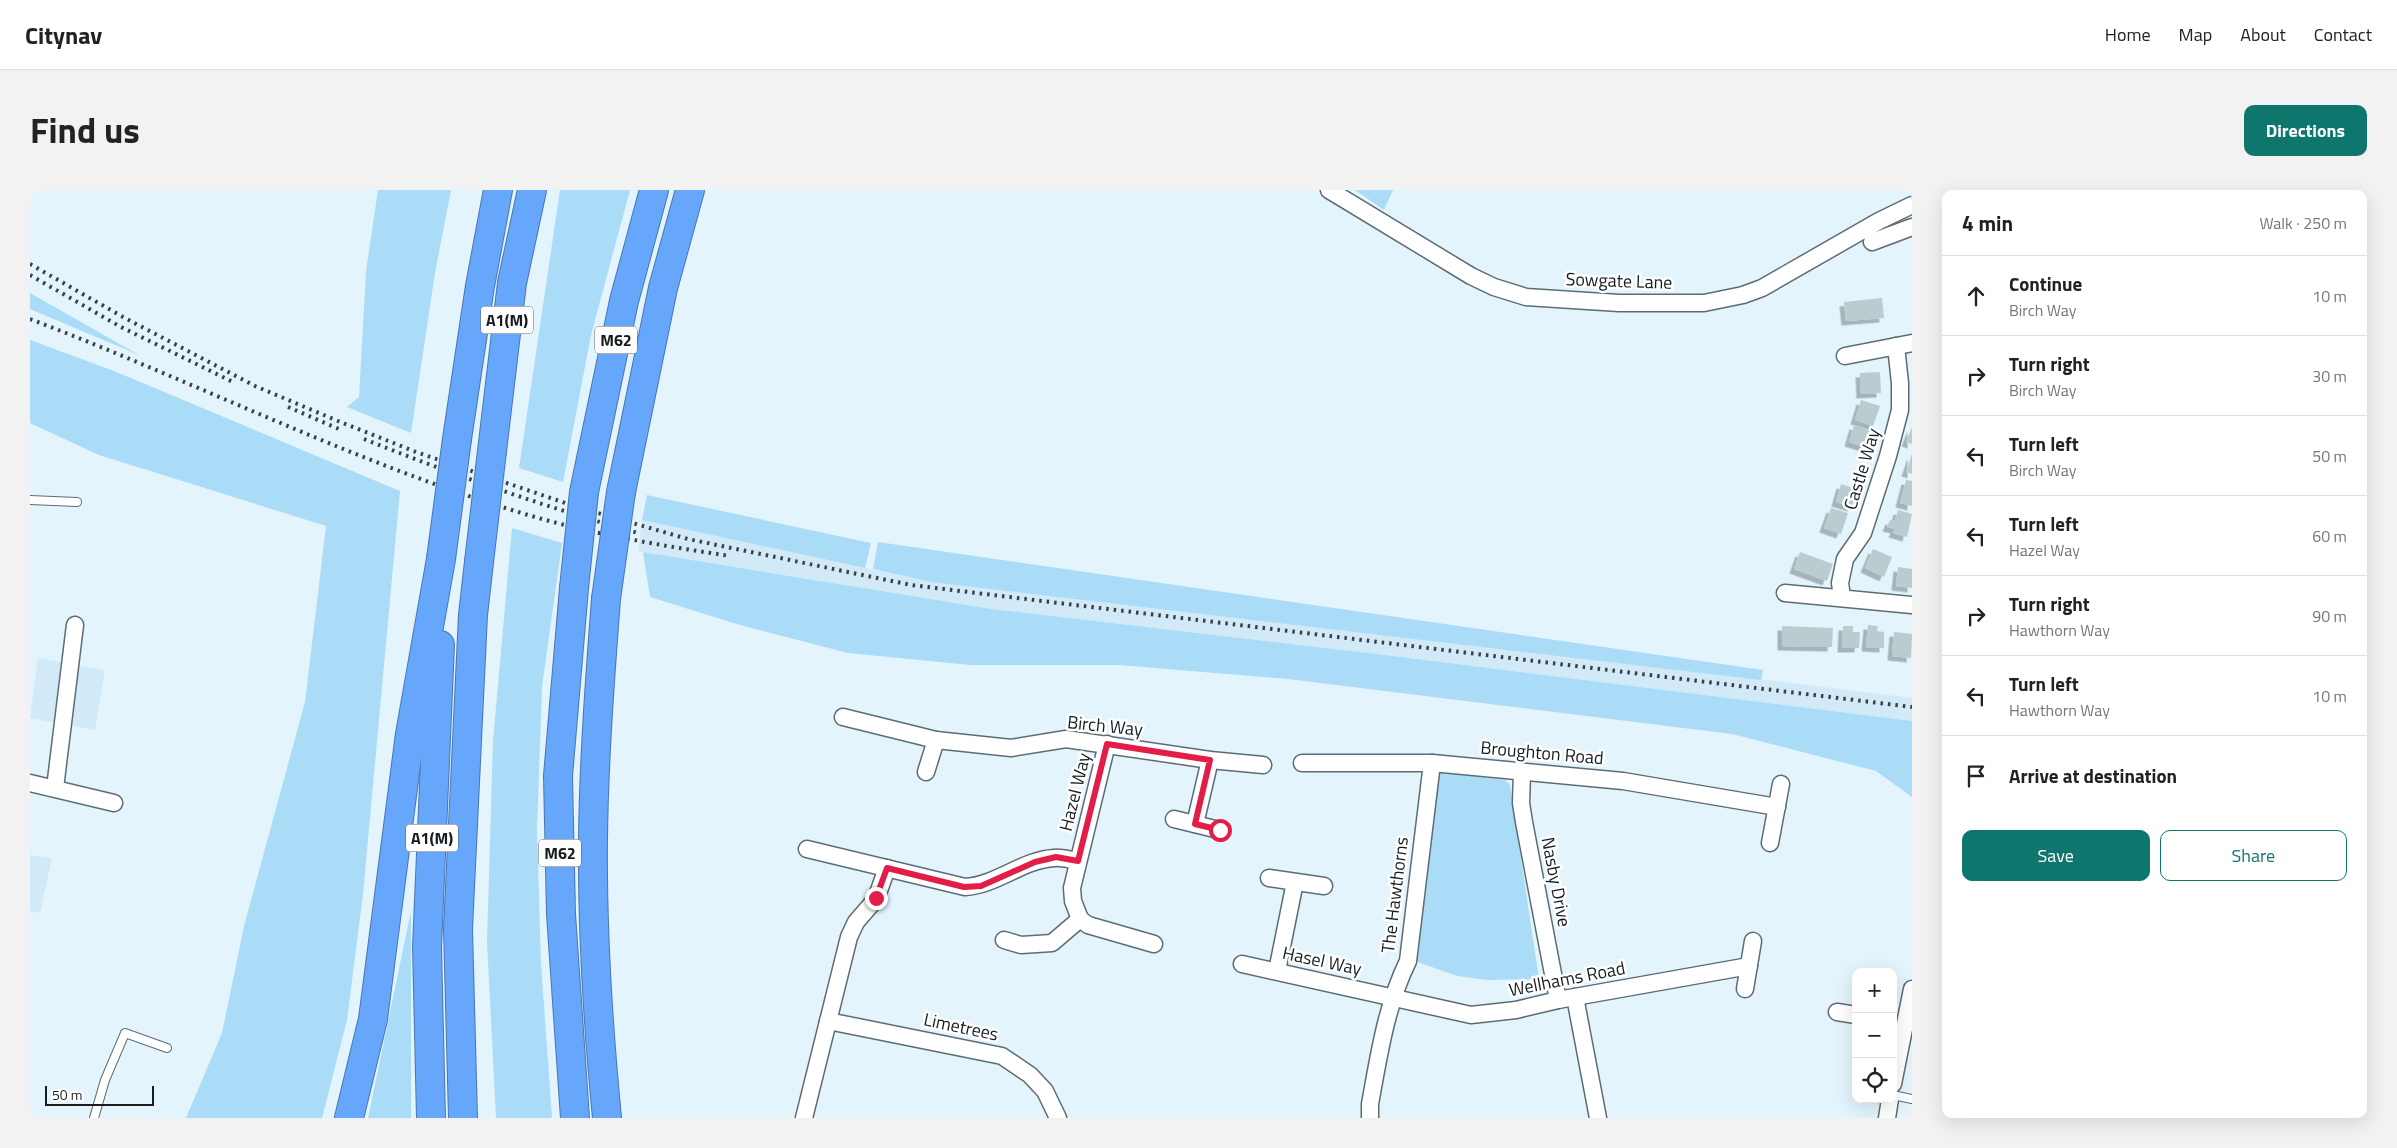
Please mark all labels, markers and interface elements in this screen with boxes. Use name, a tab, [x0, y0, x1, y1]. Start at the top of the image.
text: Citynav	[25, 17, 102, 53]
text: Home	[2105, 21, 2151, 48]
text: Map	[2179, 21, 2212, 48]
text: About	[2240, 21, 2286, 48]
text: Contact	[2314, 21, 2372, 48]
text: Find us	[30, 103, 140, 157]
button: Directions	[2244, 105, 2367, 156]
text: 4 min	[1962, 207, 2013, 239]
text: Walk · 250 m	[2259, 211, 2347, 235]
street label: Sowgate Lane	[1565, 265, 1673, 296]
text: Continue	[2009, 269, 2082, 298]
icon: ahead	[1962, 282, 1990, 310]
text: 10 m	[2312, 284, 2347, 308]
text: Birch Way	[2009, 298, 2076, 322]
road number: A1(M)	[481, 306, 533, 334]
road number: M62	[595, 326, 637, 354]
text: Turn right	[2009, 349, 2090, 378]
icon: right	[1962, 362, 1990, 390]
text: 30 m	[2312, 364, 2347, 388]
text: Birch Way	[2009, 378, 2076, 402]
street label: Castle Way	[1836, 424, 1887, 513]
text: Turn left	[2009, 429, 2079, 458]
icon: left	[1962, 442, 1990, 470]
text: 50 m	[2312, 444, 2347, 468]
text: Birch Way	[2009, 458, 2076, 482]
text: Turn left	[2009, 509, 2079, 538]
icon: left	[1962, 522, 1990, 550]
text: 60 m	[2312, 524, 2347, 548]
text: Hazel Way	[2009, 538, 2080, 562]
text: Turn right	[2009, 589, 2090, 618]
icon: right	[1962, 602, 1990, 630]
text: 90 m	[2312, 604, 2347, 628]
text: Hawthorn Way	[2009, 618, 2110, 642]
text: Turn left	[2009, 669, 2079, 698]
icon: left	[1962, 682, 1990, 710]
text: 10 m	[2312, 684, 2347, 708]
text: Hawthorn Way	[2009, 698, 2110, 722]
street label: Birch Way	[1066, 708, 1144, 743]
street label: Broughton Road	[1479, 734, 1605, 771]
street label: Hazel Way	[1052, 750, 1097, 834]
text: Arrive at destination	[2009, 761, 2177, 790]
icon: arrive	[1962, 762, 1990, 790]
route start	[1209, 819, 1232, 842]
road number: A1(M)	[406, 824, 458, 851]
button: Save	[1962, 830, 2150, 881]
button: Share	[2160, 830, 2347, 881]
street label: The Hawthorns	[1374, 835, 1415, 955]
street label: Nasby Drive	[1535, 835, 1578, 929]
road number: M62	[539, 840, 581, 866]
route end	[865, 887, 888, 910]
street label: Hasel Way	[1280, 939, 1364, 982]
street label: Wellhams Road	[1506, 954, 1627, 1003]
map controls	[1852, 968, 1897, 1103]
button: +	[1852, 968, 1897, 1013]
street label: Limetrees	[921, 1005, 1001, 1048]
button: −	[1852, 1013, 1897, 1058]
button: locate	[1852, 1058, 1897, 1103]
scale bar	[45, 1083, 154, 1106]
text: 50 m	[52, 1084, 82, 1105]

